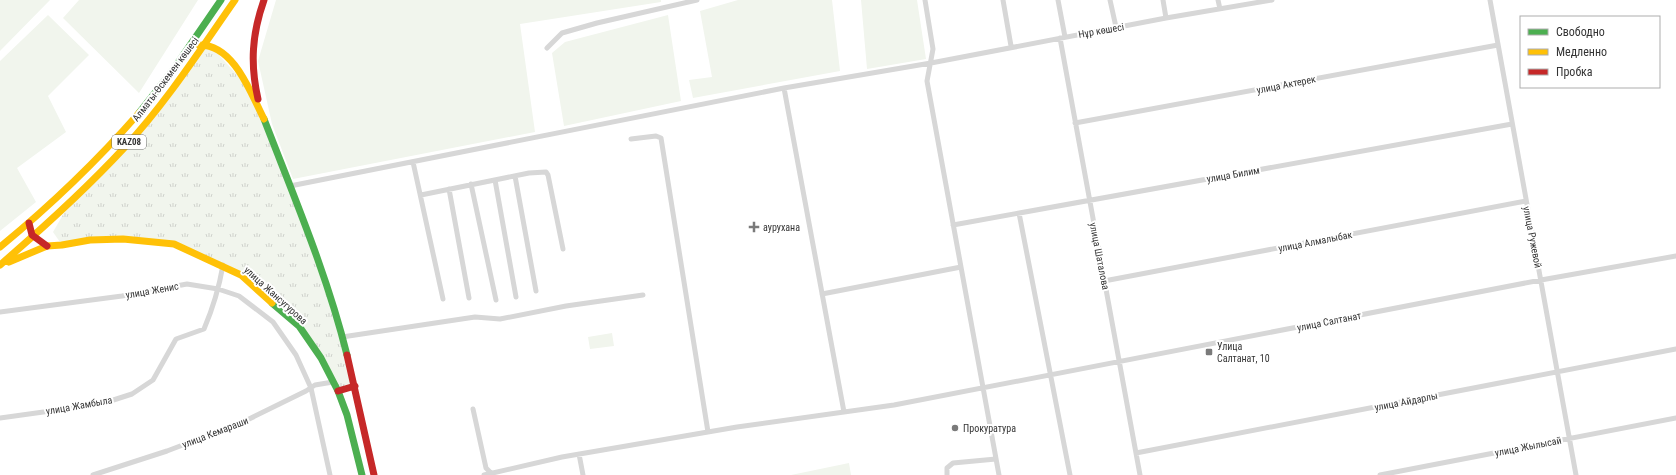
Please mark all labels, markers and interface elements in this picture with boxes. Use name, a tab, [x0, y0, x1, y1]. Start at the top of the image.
legend	[1520, 16, 1660, 88]
street label: Нұр көшесі	[1077, 21, 1125, 40]
text: Свободно	[1556, 25, 1605, 39]
street label: Алматы-Өскемен көшесі	[130, 35, 201, 124]
text: Медленно	[1556, 45, 1607, 59]
text: Пробка	[1556, 65, 1593, 79]
street label: улица Актерек	[1256, 73, 1317, 96]
road number: KAZ08	[112, 135, 146, 149]
street label: улица Билим	[1206, 164, 1261, 185]
street label: улица Ружевой	[1521, 205, 1544, 269]
marker: аурухана	[748, 221, 760, 233]
place label: аурухана	[763, 222, 800, 233]
street label: улица Шаталова	[1088, 222, 1111, 291]
street label: улица Алмалыбак	[1277, 229, 1353, 254]
street label: улица Жансугурова	[242, 264, 309, 327]
street label: улица Женис	[125, 280, 180, 301]
street label: улица Салтанат	[1296, 310, 1362, 333]
place label: Улица Салтанат, 10	[1217, 341, 1270, 364]
marker: Улица Салтанат, 10	[1204, 347, 1214, 357]
street label: улица Айдарлы	[1373, 390, 1439, 413]
street label: улица Жамбыла	[45, 394, 113, 417]
street label: улица Кемараши	[181, 415, 250, 450]
marker: Прокуратура	[950, 423, 960, 433]
place label: Прокуратура	[963, 423, 1016, 434]
street label: улица Жылысай	[1494, 435, 1562, 458]

